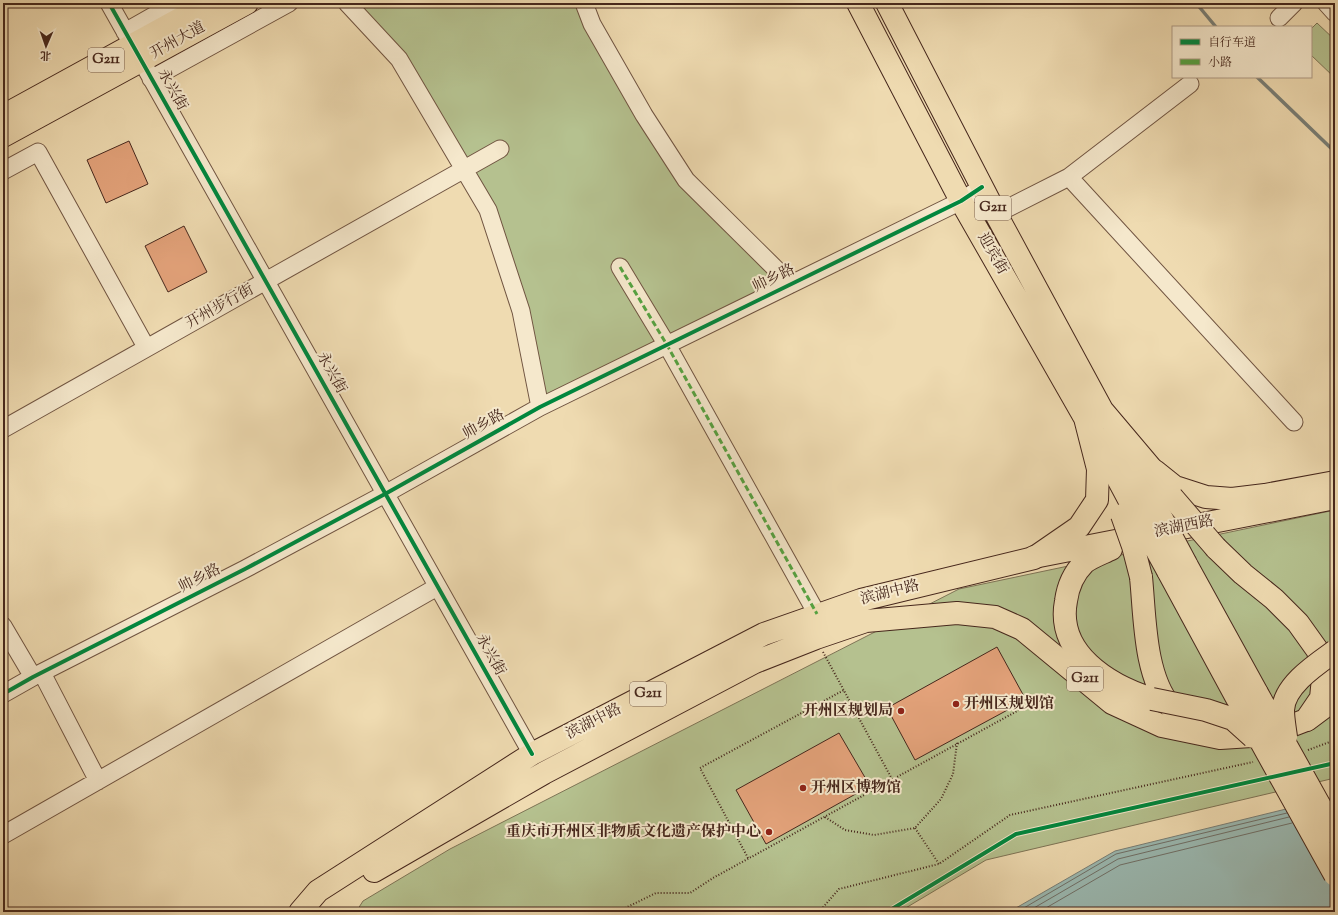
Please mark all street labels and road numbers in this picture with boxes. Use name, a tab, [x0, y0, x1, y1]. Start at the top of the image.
street label: 开州大道	[147, 17, 209, 65]
road number: G211	[88, 48, 124, 72]
street label: 永兴街	[152, 65, 192, 115]
road number: G211	[975, 196, 1011, 220]
street label: 迎宾街	[972, 229, 1012, 279]
street label: 帅乡路	[749, 260, 799, 298]
street label: 开州步行街	[182, 280, 258, 334]
street label: 永兴街	[311, 348, 351, 398]
street label: 帅乡路	[459, 405, 509, 445]
street label: 滨湖西路	[1153, 511, 1215, 543]
street label: 帅乡路	[175, 559, 225, 599]
street label: 滨湖中路	[858, 576, 922, 610]
street label: 永兴街	[470, 630, 510, 680]
road number: G211	[1067, 667, 1103, 691]
road number: G211	[630, 682, 666, 706]
street label: 滨湖中路	[562, 699, 626, 745]

